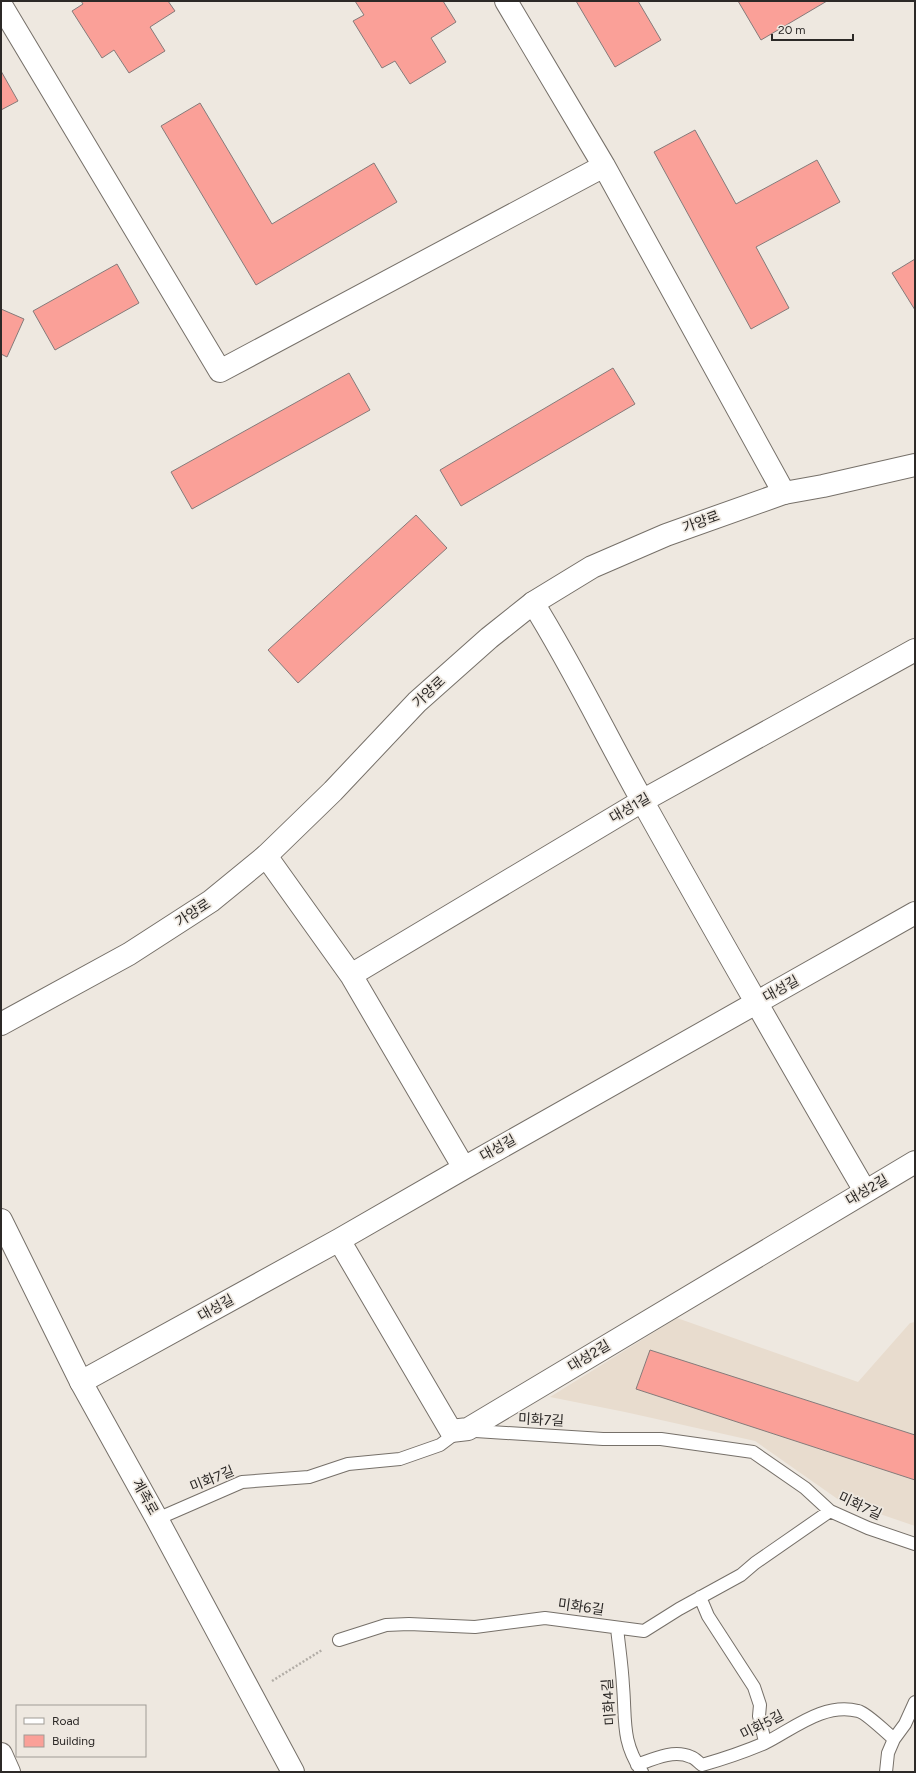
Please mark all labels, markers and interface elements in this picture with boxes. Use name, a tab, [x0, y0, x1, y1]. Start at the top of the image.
scale bar	[772, 16, 853, 42]
text: 20 m	[778, 23, 806, 37]
street label: 가양로	[680, 507, 722, 537]
street label: 가양로	[409, 673, 449, 711]
street label: 대성1길	[607, 790, 653, 826]
street label: 가양로	[172, 895, 214, 931]
street label: 대성길	[760, 972, 802, 1006]
street label: 대성길	[477, 1131, 519, 1165]
street label: 대성2길	[843, 1171, 891, 1209]
street label: 대성길	[195, 1291, 237, 1325]
street label: 대성2길	[565, 1337, 613, 1375]
street label: 미화7길	[518, 1410, 564, 1430]
street label: 미화7길	[187, 1462, 237, 1496]
street label: 계족로	[128, 1476, 162, 1518]
street label: 미화7길	[835, 1489, 885, 1523]
street label: 미화6길	[557, 1595, 605, 1619]
street label: 미화4길	[599, 1678, 619, 1726]
legend	[16, 1705, 146, 1757]
street label: 미화5길	[737, 1707, 787, 1743]
text: Road	[52, 1714, 80, 1728]
text: Building	[52, 1734, 95, 1748]

